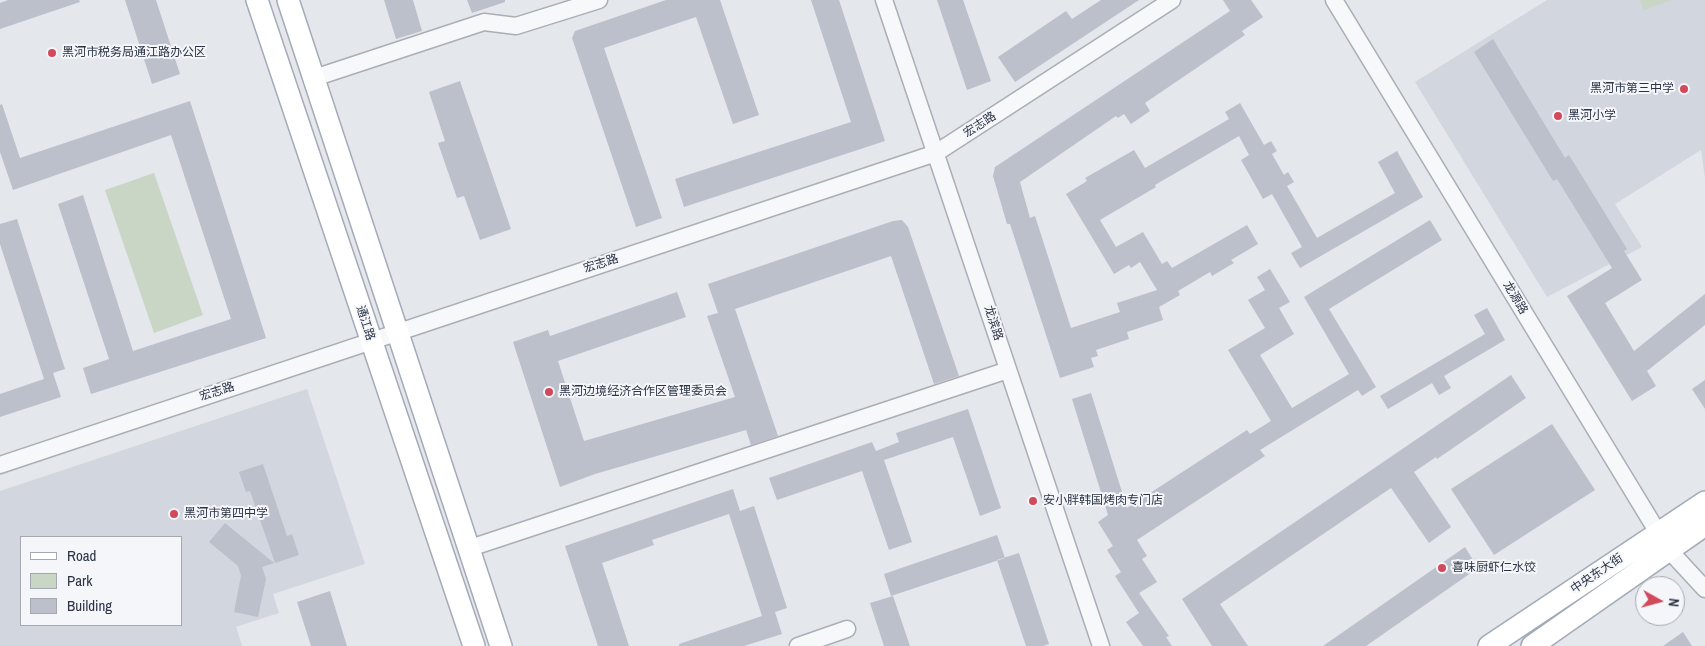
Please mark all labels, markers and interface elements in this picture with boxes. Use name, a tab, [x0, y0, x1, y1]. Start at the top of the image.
place label: 黑河市税务局通江路办公区	[62, 46, 206, 60]
marker: 黑河市税务局通江路办公区	[46, 47, 58, 59]
place label: 黑河市第三中学	[1590, 82, 1674, 96]
marker: 黑河市第三中学	[1678, 83, 1690, 95]
street label: 宏志路	[961, 109, 999, 141]
place label: 黑河小学	[1568, 109, 1616, 123]
marker: 黑河小学	[1552, 110, 1564, 122]
street label: 宏志路	[582, 252, 620, 276]
street label: 龙源路	[1500, 279, 1530, 317]
street label: 通江路	[353, 304, 377, 342]
street label: 龙滨路	[981, 304, 1005, 342]
street label: 宏志路	[198, 380, 236, 404]
place label: 黑河边境经济合作区管理委员会	[559, 385, 727, 399]
marker: 黑河边境经济合作区管理委员会	[543, 386, 555, 398]
place label: 安小胖韩国烤肉专门店	[1043, 494, 1163, 508]
marker: 安小胖韩国烤肉专门店	[1027, 495, 1039, 507]
place label: 黑河市第四中学	[184, 507, 268, 521]
marker: 黑河市第四中学	[168, 508, 180, 520]
legend	[20, 536, 182, 626]
text: Road	[67, 545, 96, 566]
street label: 中央东大街	[1568, 551, 1626, 597]
place label: 喜味厨虾仁水饺	[1452, 561, 1536, 575]
marker: 喜味厨虾仁水饺	[1436, 562, 1448, 574]
text: Park	[67, 570, 92, 591]
north arrow	[1635, 576, 1685, 626]
text: Building	[67, 595, 112, 616]
text: N	[1664, 597, 1683, 608]

